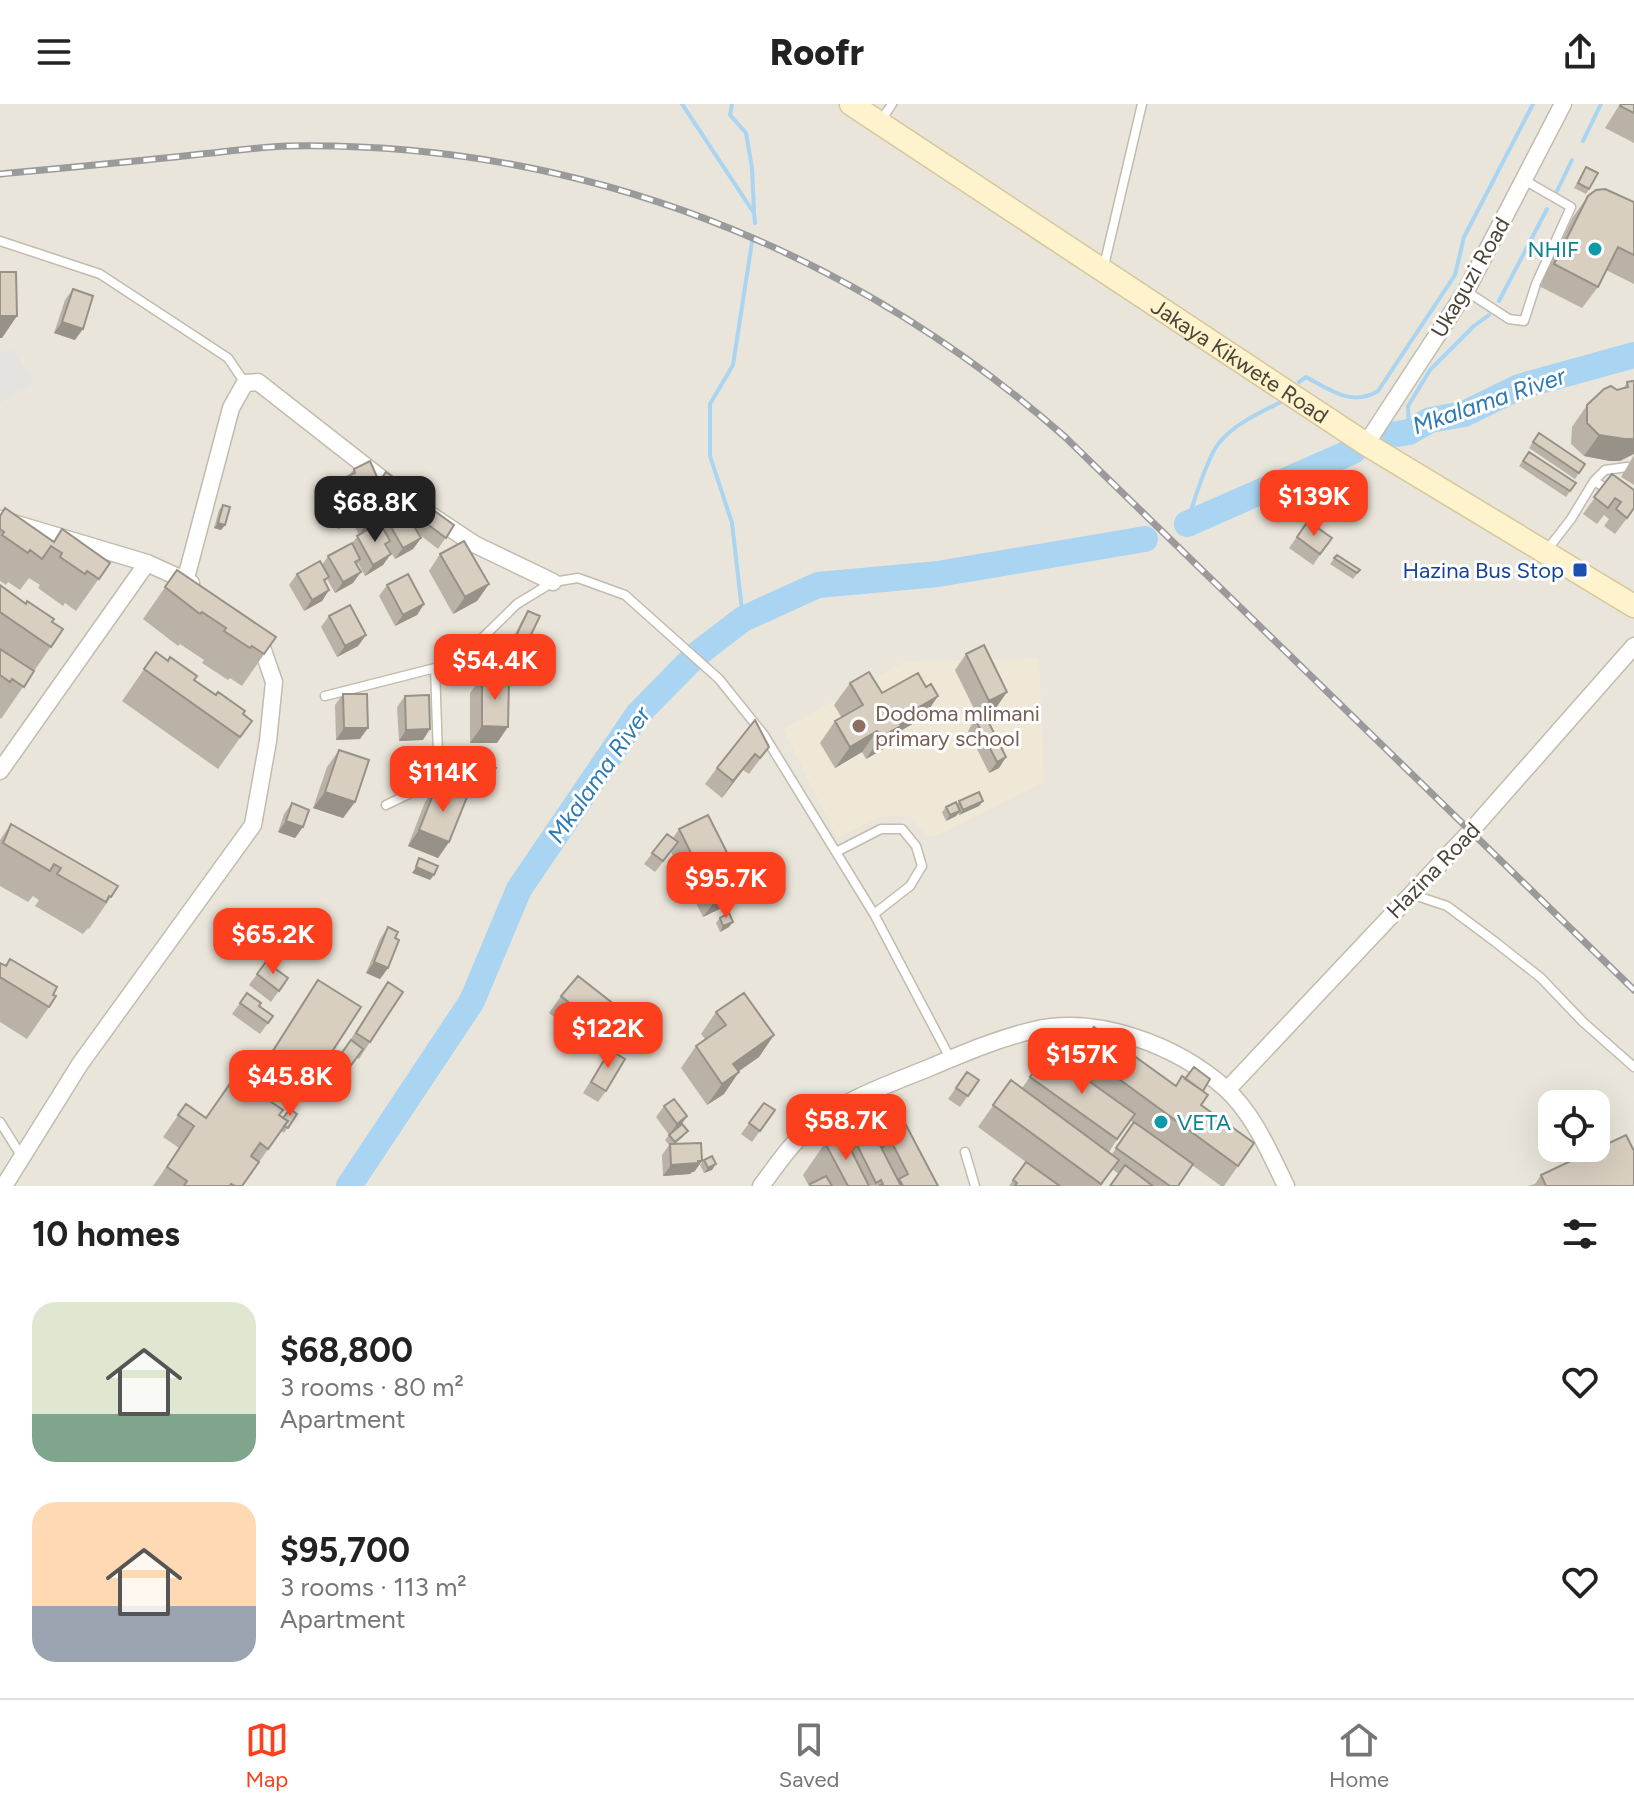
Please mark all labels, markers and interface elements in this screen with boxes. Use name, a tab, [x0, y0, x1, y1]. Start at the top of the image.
icon: menu	[32, 30, 76, 74]
icon: share	[1558, 30, 1602, 74]
text: Roofr	[770, 31, 864, 74]
street label: Ukaguzi Road	[1425, 212, 1516, 342]
place label: NHIF	[1528, 236, 1579, 263]
marker: NHIF	[1586, 240, 1604, 258]
street label: Jakaya Kikwete Road	[1146, 293, 1333, 429]
water label: Mkalama River	[1409, 361, 1570, 440]
pin: $139K	[1258, 470, 1370, 538]
pin: $68.8K	[310, 476, 440, 544]
text: $139K	[1278, 480, 1350, 512]
text: $68.8K	[332, 486, 418, 518]
place label: Hazina Bus Stop	[1402, 557, 1564, 584]
marker: Hazina Bus Stop	[1571, 561, 1589, 579]
pin: $54.4K	[430, 634, 560, 702]
text: $54.4K	[452, 644, 538, 676]
water label: Mkalama River	[541, 700, 657, 848]
place label: Dodoma mlimani primary school	[875, 700, 1040, 752]
marker: Dodoma mlimani primary school	[850, 717, 868, 735]
pin: $114K	[387, 746, 499, 814]
text: $114K	[408, 756, 478, 788]
street label: Hazina Road	[1381, 817, 1486, 924]
pin: $95.7K	[661, 852, 791, 920]
text: $95.7K	[685, 862, 767, 894]
pin: $65.2K	[208, 908, 338, 976]
text: $65.2K	[231, 918, 315, 950]
pin: $122K	[552, 1002, 664, 1070]
text: $122K	[572, 1012, 644, 1044]
pin: $157K	[1026, 1028, 1138, 1096]
text: $157K	[1046, 1038, 1118, 1070]
pin: $45.8K	[225, 1050, 355, 1118]
text: $45.8K	[247, 1060, 333, 1092]
map controls	[1538, 1090, 1610, 1162]
button: locate	[1538, 1090, 1610, 1162]
pin: $58.7K	[781, 1094, 911, 1162]
text: $58.7K	[804, 1104, 888, 1136]
place label: VETA	[1177, 1109, 1231, 1136]
marker: VETA	[1152, 1113, 1170, 1131]
icon: filters	[1558, 1212, 1602, 1256]
text: 10 homes	[32, 1214, 180, 1255]
text: $68,800	[280, 1330, 413, 1371]
icon: home	[96, 1334, 192, 1430]
icon: heart	[1558, 1360, 1602, 1404]
text: 3 rooms · 80 m²	[280, 1371, 464, 1403]
text: Apartment	[280, 1403, 406, 1435]
text: $95,700	[280, 1530, 410, 1571]
icon: home	[96, 1534, 192, 1630]
icon: heart	[1558, 1560, 1602, 1604]
text: 3 rooms · 113 m²	[280, 1571, 467, 1603]
text: Apartment	[280, 1603, 406, 1635]
tab: Map	[245, 1718, 289, 1793]
tab: Saved	[779, 1718, 839, 1793]
tab: Home	[1329, 1718, 1389, 1793]

